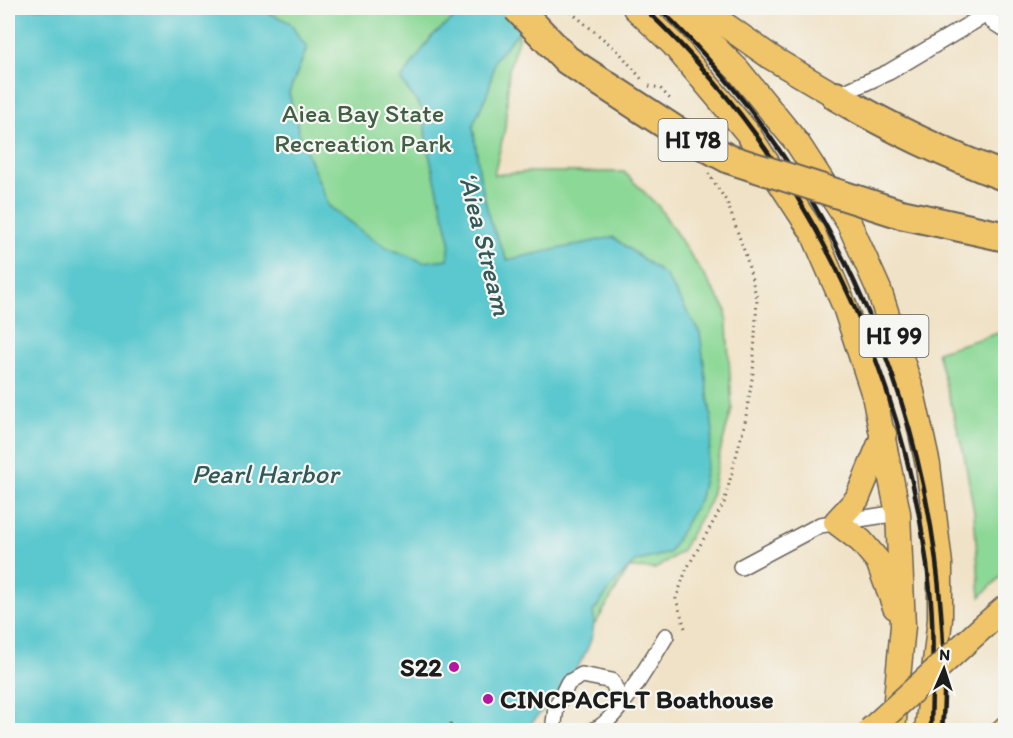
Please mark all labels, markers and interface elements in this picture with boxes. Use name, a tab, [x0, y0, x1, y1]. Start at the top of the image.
park label: Aiea Bay State Recreation Park	[274, 97, 452, 159]
road number: HI 78	[658, 119, 728, 161]
water label: ʻAiea Stream	[452, 169, 519, 319]
road number: HI 99	[860, 315, 928, 357]
water label: Pearl Harbor	[192, 457, 341, 490]
north arrow	[914, 639, 974, 699]
text: N	[939, 645, 951, 664]
place label: S22	[400, 651, 442, 683]
marker: S22	[447, 660, 461, 674]
place label: CINCPACFLT Boathouse	[500, 683, 774, 715]
marker: CINCPACFLT Boathouse	[481, 692, 495, 706]

